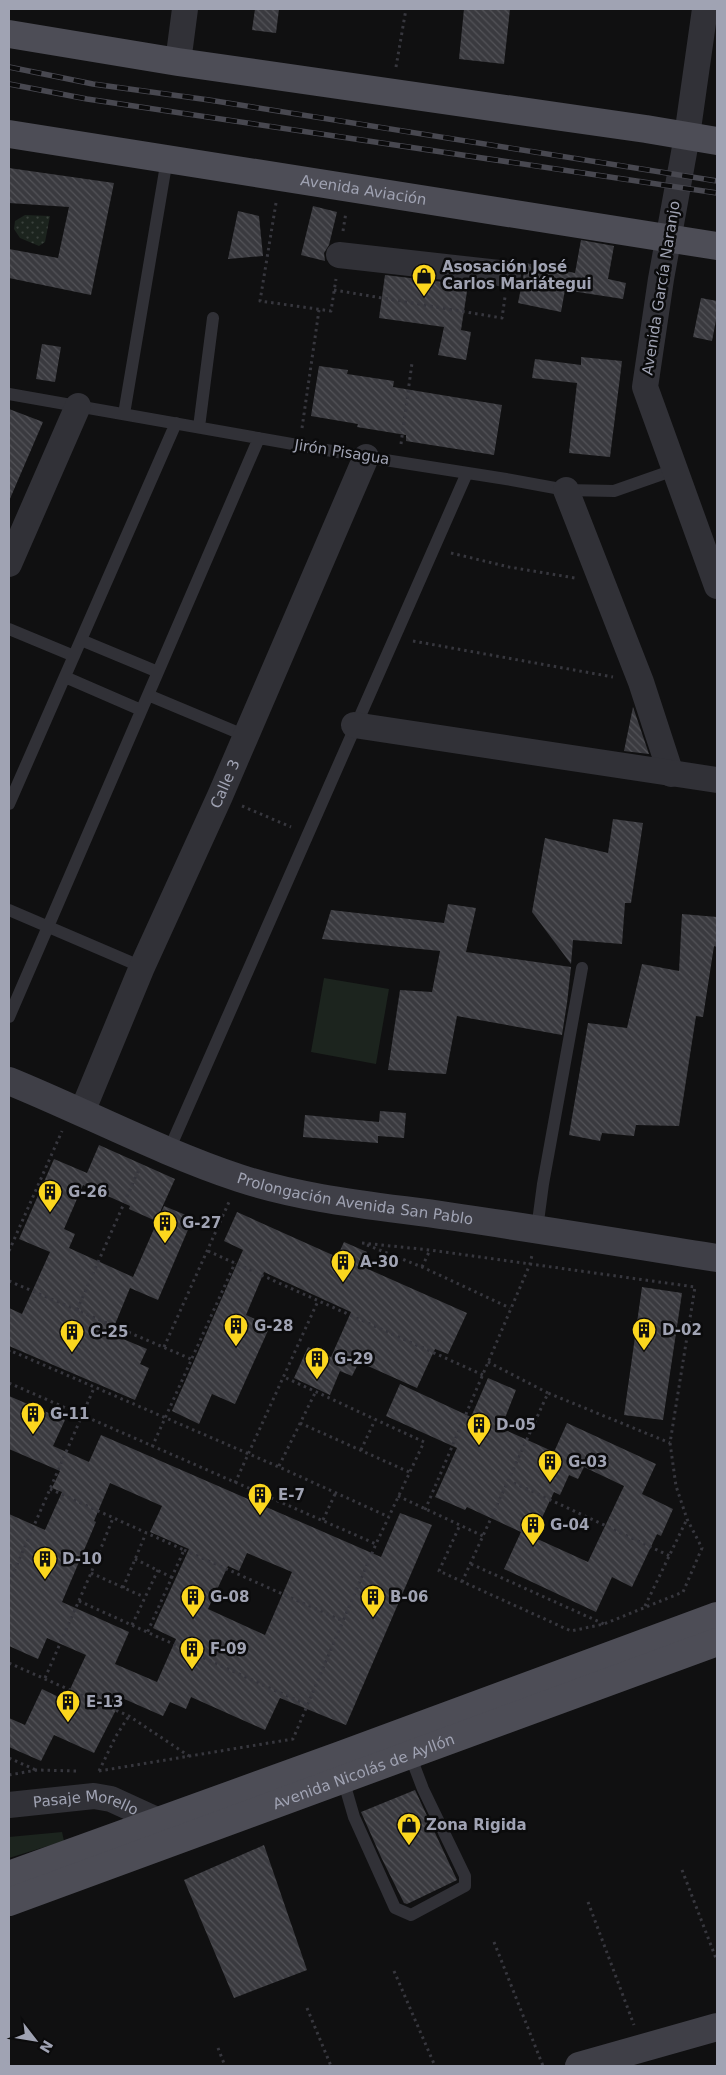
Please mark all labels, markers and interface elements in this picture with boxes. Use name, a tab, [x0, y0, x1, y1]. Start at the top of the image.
street label: Avenida Aviación	[299, 171, 428, 209]
street label: Avenida García Naranjo	[638, 200, 684, 376]
place label: Asosación José Carlos Mariátegui	[442, 258, 592, 293]
shop icon: Asosación José Carlos Mariátegui	[411, 263, 437, 297]
street label: Jirón Pisagua	[292, 435, 391, 468]
street label: Calle 3	[207, 757, 244, 811]
street label: Prolongación Avenida San Pablo	[235, 1169, 474, 1229]
building icon: G-26	[37, 1179, 63, 1213]
place label: G-26	[68, 1183, 107, 1201]
building icon: G-27	[152, 1210, 178, 1244]
place label: G-27	[182, 1214, 221, 1232]
building icon: A-30	[330, 1249, 356, 1283]
place label: A-30	[360, 1253, 399, 1271]
building icon: G-28	[223, 1313, 249, 1347]
place label: G-28	[254, 1317, 293, 1335]
building icon: D-02	[631, 1317, 657, 1351]
building icon: C-25	[59, 1319, 85, 1353]
place label: D-02	[662, 1321, 702, 1339]
place label: C-25	[90, 1323, 128, 1341]
building icon: G-29	[304, 1346, 330, 1380]
place label: G-29	[334, 1350, 373, 1368]
building icon: G-11	[20, 1401, 46, 1435]
place label: G-11	[50, 1405, 89, 1423]
building icon: D-05	[466, 1412, 492, 1446]
place label: D-05	[496, 1416, 536, 1434]
building icon: G-03	[537, 1449, 563, 1483]
place label: G-03	[568, 1453, 607, 1471]
building icon: E-7	[247, 1482, 273, 1516]
place label: E-7	[278, 1486, 305, 1504]
building icon: G-04	[520, 1512, 546, 1546]
place label: G-04	[550, 1516, 589, 1534]
building icon: D-10	[32, 1546, 58, 1580]
place label: D-10	[62, 1550, 102, 1568]
building icon: G-08	[180, 1584, 206, 1618]
building icon: B-06	[360, 1584, 386, 1618]
place label: G-08	[210, 1588, 249, 1606]
place label: B-06	[390, 1588, 429, 1606]
building icon: F-09	[179, 1636, 205, 1670]
place label: F-09	[210, 1640, 247, 1658]
building icon: E-13	[55, 1689, 81, 1723]
place label: E-13	[86, 1693, 123, 1711]
street label: Avenida Nicolás de Ayllón	[270, 1730, 457, 1813]
street label: Pasaje Morello	[32, 1787, 141, 1819]
shop icon: Zona Rigida	[396, 1812, 422, 1846]
place label: Zona Rigida	[426, 1816, 527, 1834]
north arrow	[10, 2015, 60, 2065]
text: N	[36, 2038, 56, 2056]

